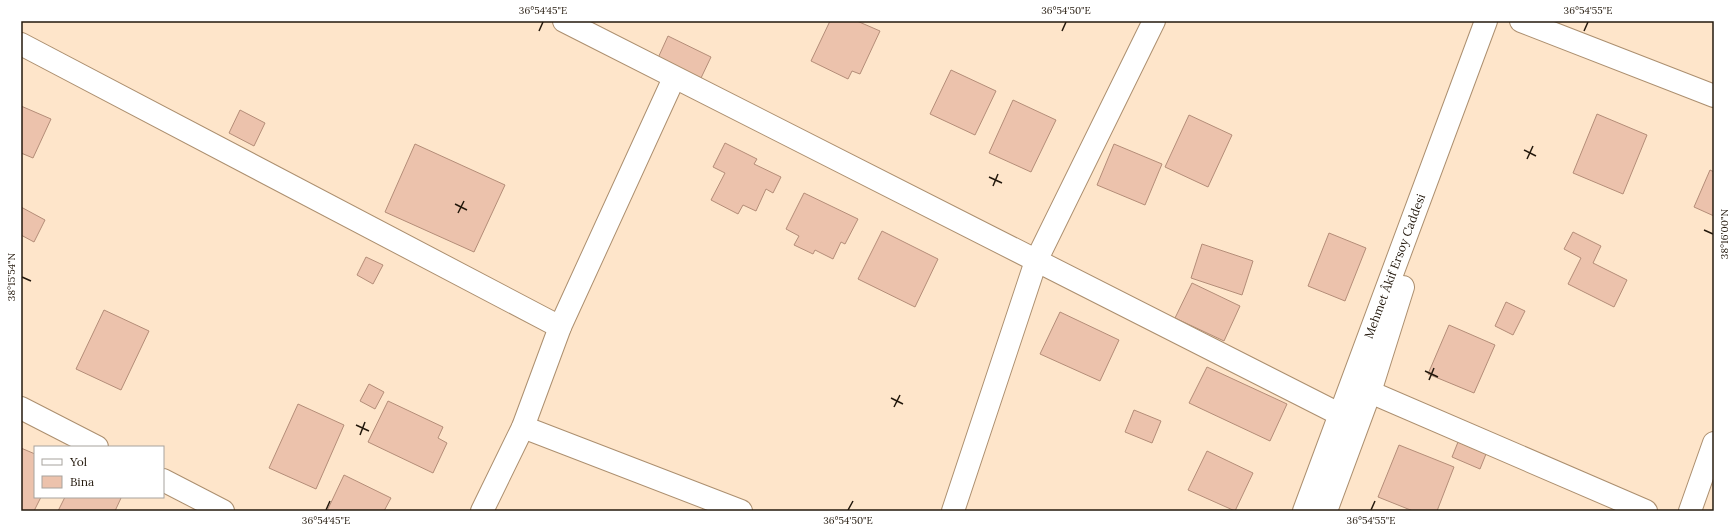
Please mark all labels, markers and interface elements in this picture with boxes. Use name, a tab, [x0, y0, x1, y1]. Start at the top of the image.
text: 36°54'45"E	[519, 4, 567, 17]
text: 36°54'50"E	[1041, 4, 1091, 17]
text: 36°54'55"E	[1564, 4, 1612, 17]
street label: Mehmet Âkif Ersoy Caddesi	[1361, 192, 1428, 341]
text: 38°16'00"N	[1718, 209, 1731, 259]
text: 38°15'54"N	[5, 253, 18, 301]
legend	[34, 446, 164, 498]
text: Yol	[69, 454, 87, 469]
text: Bina	[70, 474, 94, 489]
text: 36°54'45"E	[302, 514, 350, 527]
text: 36°54'50"E	[823, 514, 873, 527]
text: 36°54'55"E	[1347, 514, 1395, 527]

